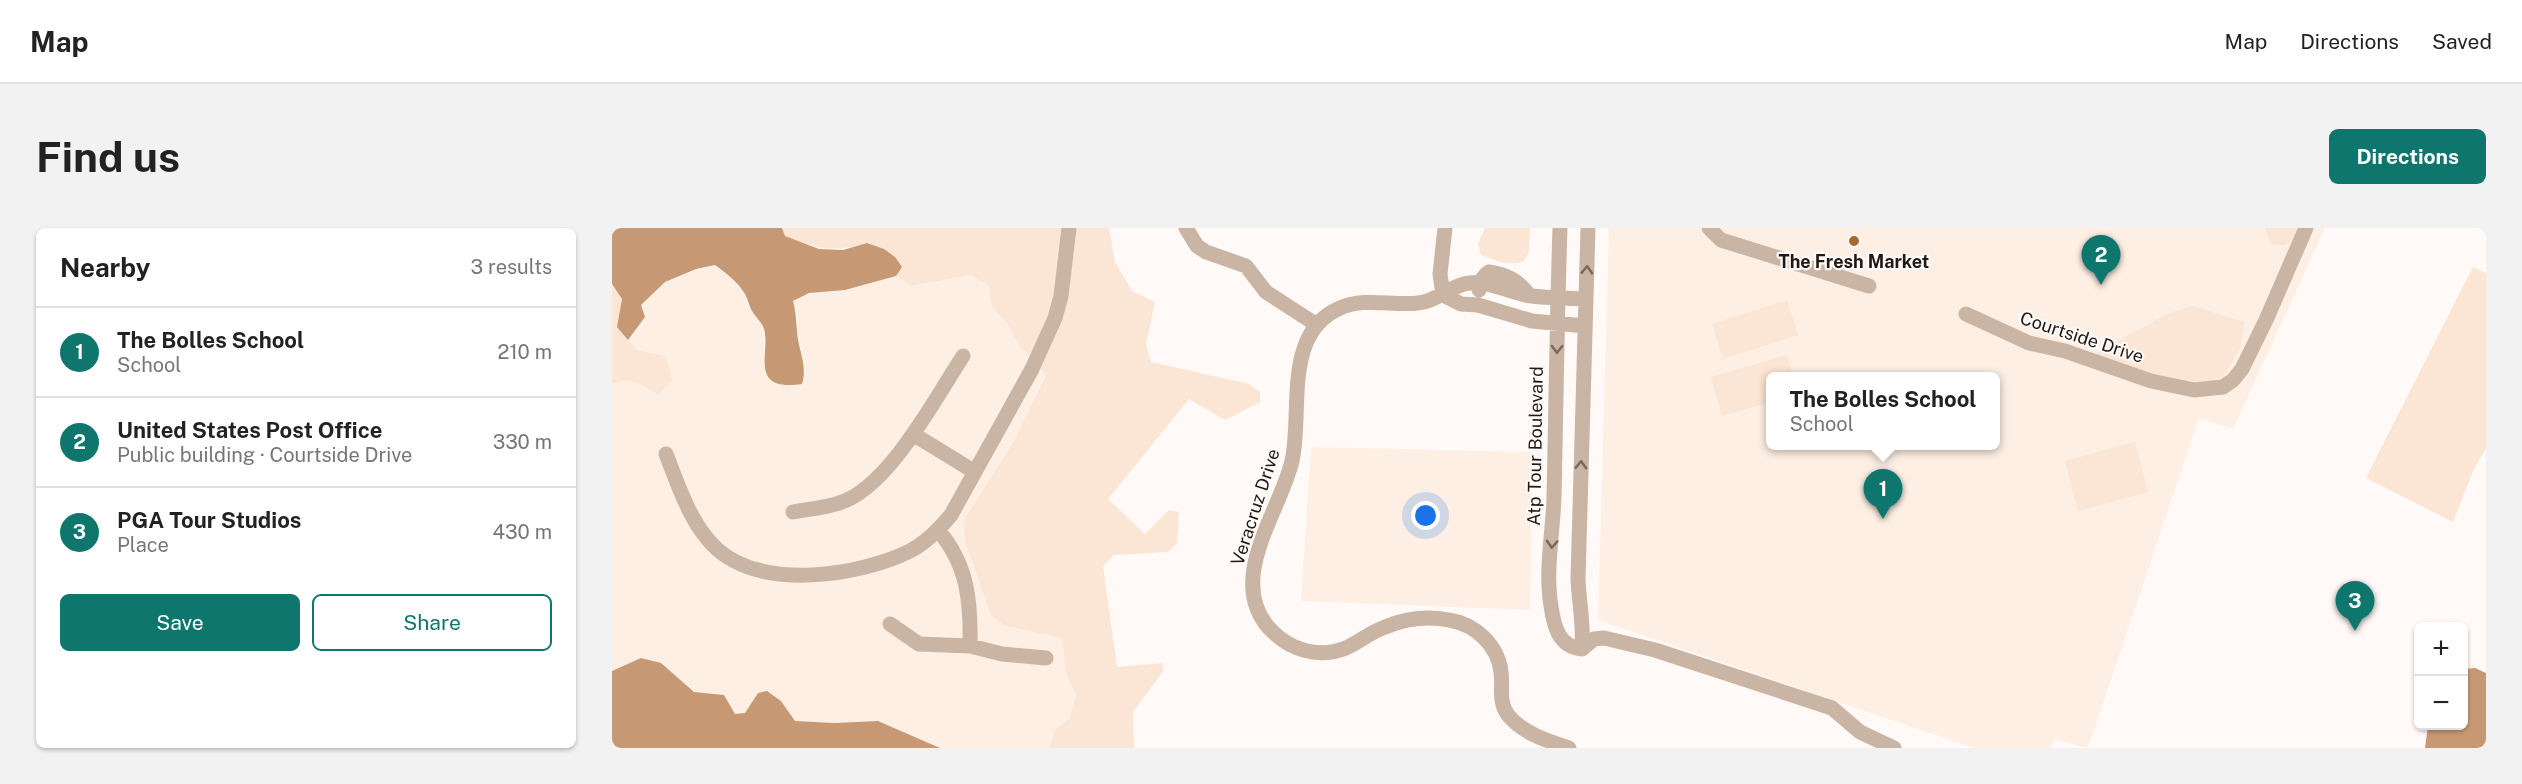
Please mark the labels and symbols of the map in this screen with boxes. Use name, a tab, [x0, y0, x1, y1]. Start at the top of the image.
marker: The Fresh Market	[1847, 234, 1861, 248]
pin: 2	[2082, 236, 2120, 285]
place label: The Fresh Market	[1779, 251, 1929, 272]
one-way arrow	[1580, 266, 1593, 275]
street label: Courtside Drive	[2018, 307, 2146, 367]
one-way arrow	[1551, 345, 1563, 354]
street label: Atp Tour Boulevard	[1523, 366, 1547, 526]
street label: Veracruz Drive	[1226, 446, 1284, 568]
one-way arrow	[1574, 461, 1587, 470]
pin: 1	[1864, 470, 1902, 519]
your location	[1411, 501, 1440, 530]
one-way arrow	[1545, 540, 1558, 549]
pin: 3	[2336, 582, 2374, 631]

